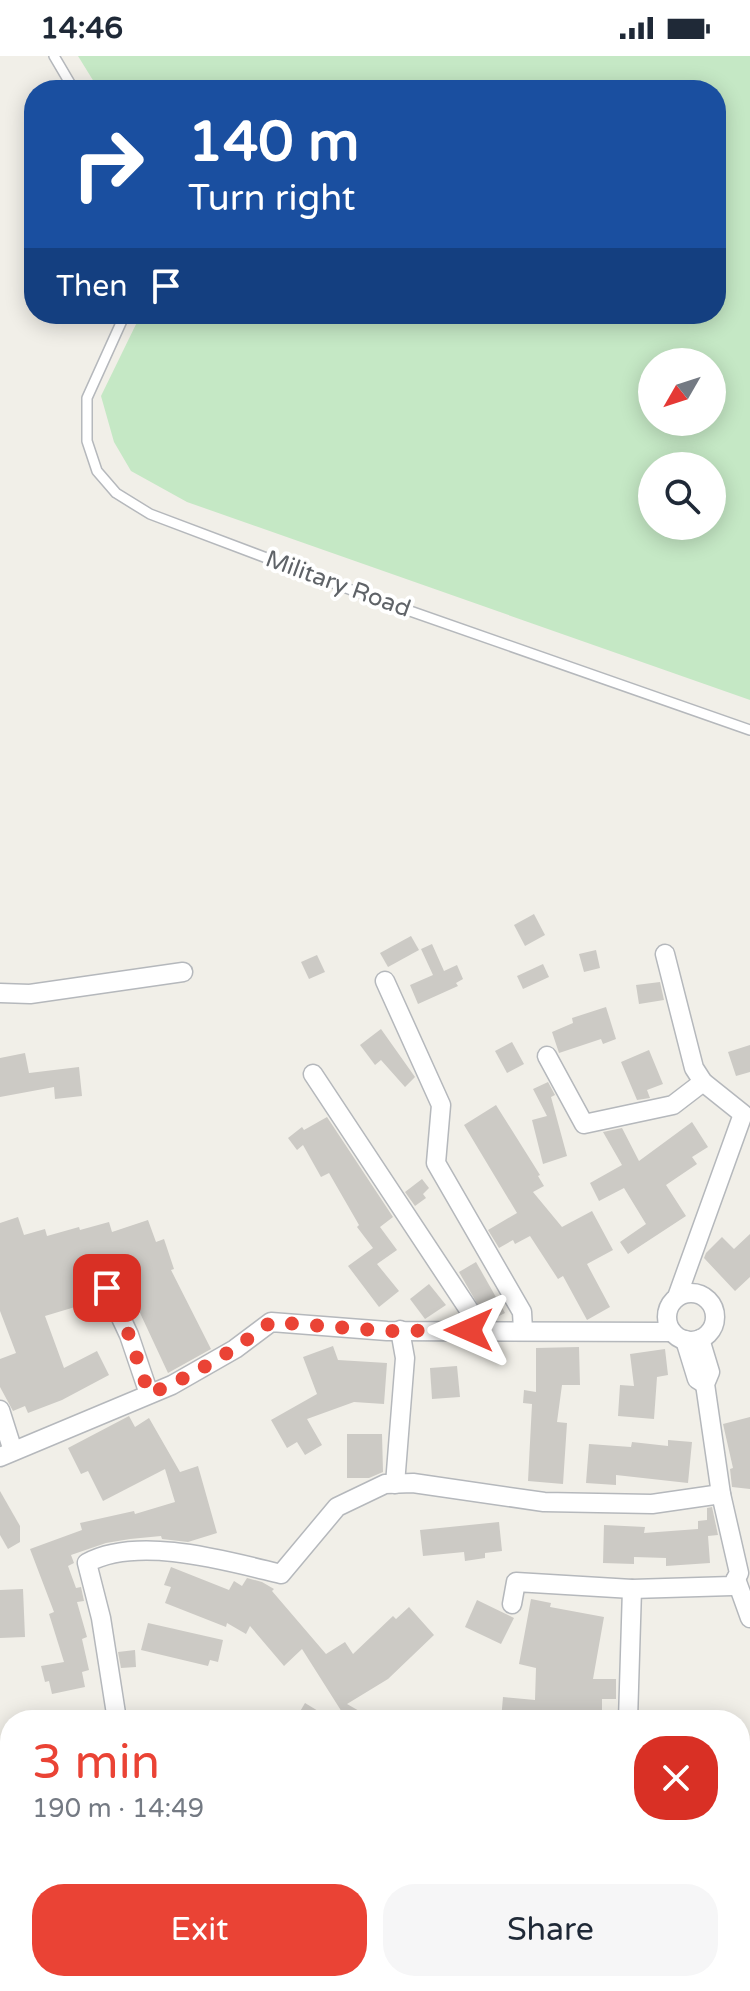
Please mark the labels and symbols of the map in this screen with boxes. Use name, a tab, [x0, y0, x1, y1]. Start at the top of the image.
north arrow	[638, 348, 726, 436]
street label: Military Road	[262, 544, 414, 624]
pin	[73, 1254, 141, 1322]
position arrow	[427, 1288, 511, 1372]

